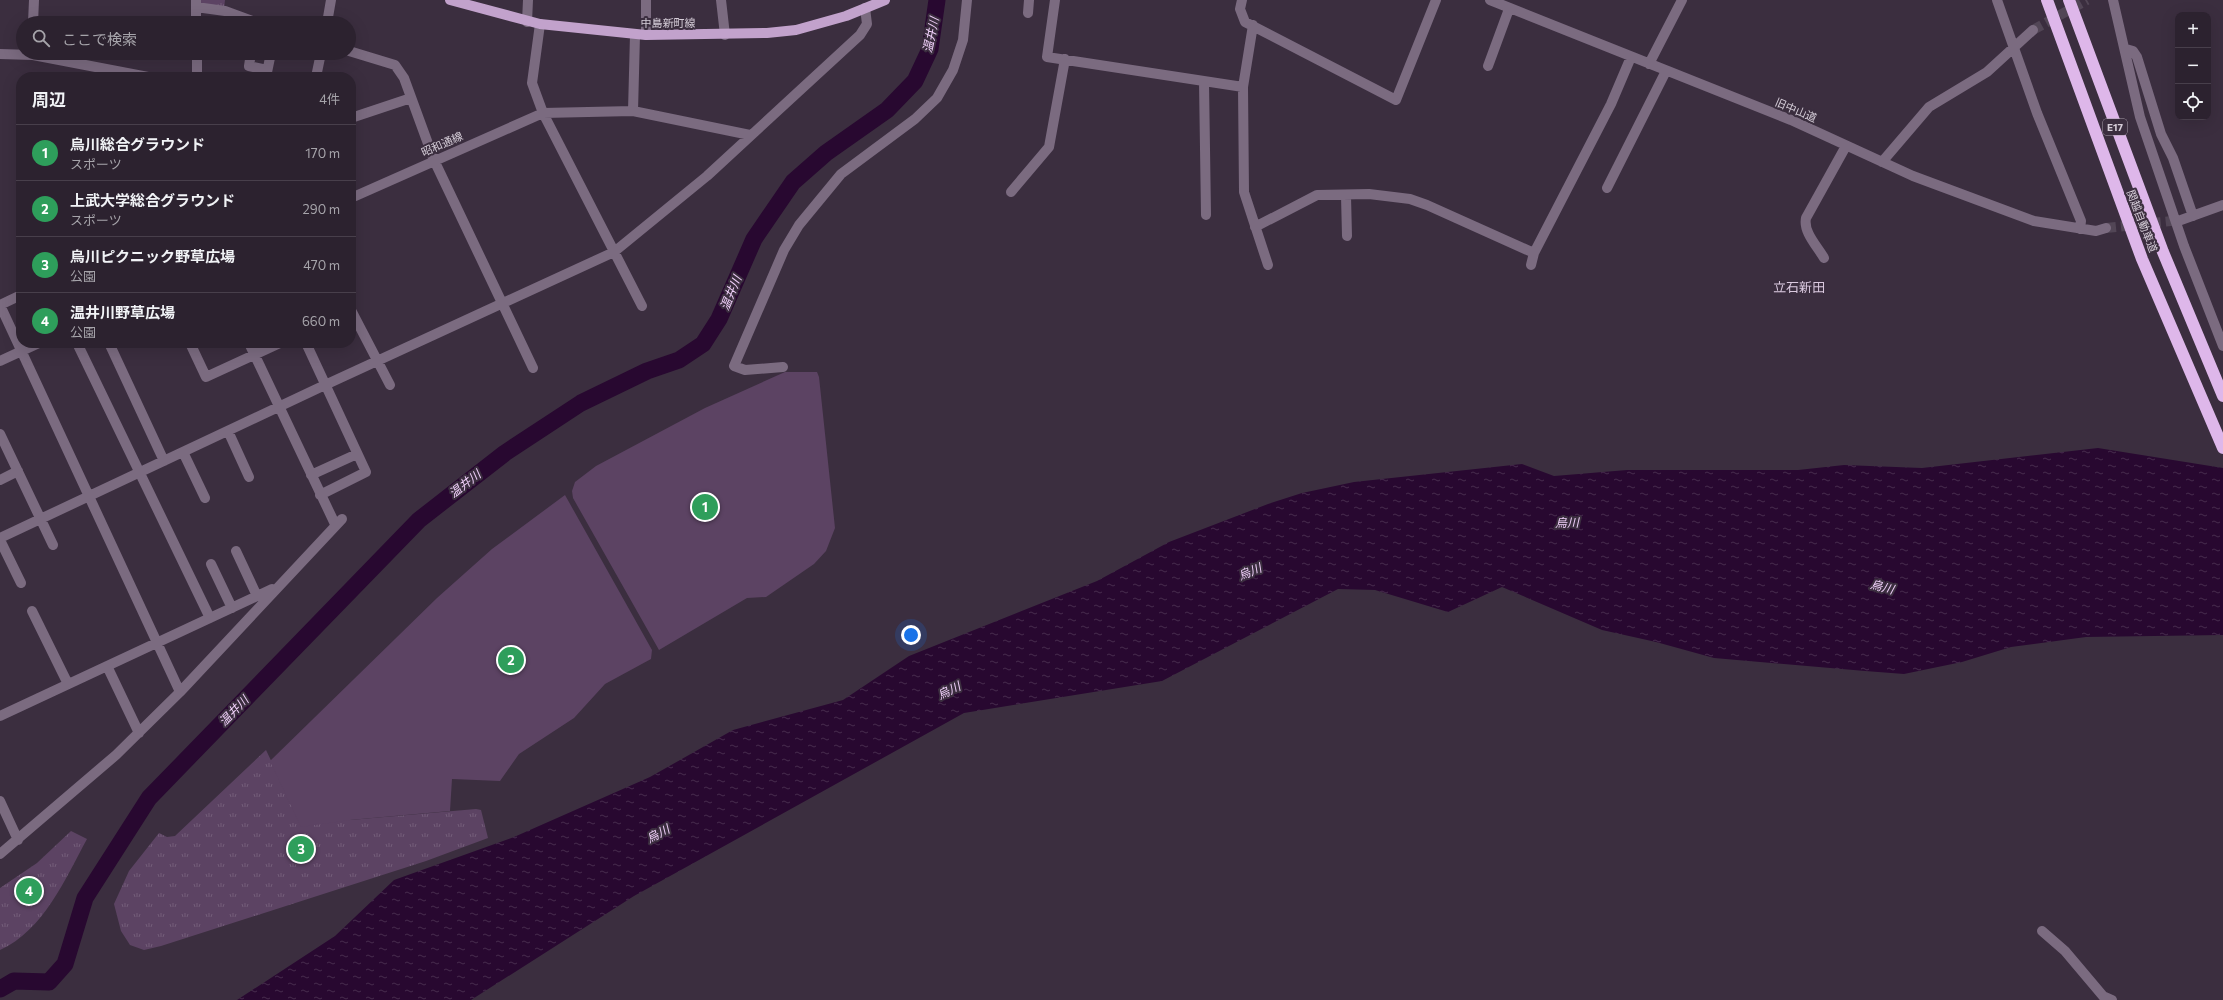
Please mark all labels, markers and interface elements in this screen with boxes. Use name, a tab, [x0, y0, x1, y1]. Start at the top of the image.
map controls	[2175, 12, 2211, 120]
button: +	[2175, 12, 2211, 48]
water label: 温井川	[919, 14, 941, 54]
search box	[16, 16, 356, 60]
street label: 中島新町線	[641, 16, 696, 29]
icon: search	[30, 27, 52, 49]
text: ここで検索	[62, 30, 137, 48]
button: −	[2175, 48, 2211, 84]
button: locate	[2175, 84, 2211, 120]
text: 周辺	[32, 89, 66, 110]
text: 4件	[319, 91, 340, 107]
street label: 旧中山道	[1773, 95, 1819, 124]
road number: E17	[2103, 119, 2127, 135]
street label: 昭和通線	[419, 129, 465, 158]
text: 烏川総合グラウンド	[70, 135, 205, 153]
text: 1	[42, 145, 48, 161]
text: 170 m	[305, 145, 340, 161]
text: スポーツ	[70, 156, 122, 172]
street label: 関越自動車道	[2125, 188, 2160, 254]
text: 上武大学総合グラウンド	[70, 191, 235, 209]
text: 2	[41, 201, 49, 217]
text: 290 m	[303, 201, 340, 217]
text: スポーツ	[70, 212, 122, 228]
text: 烏川ピクニック野草広場	[70, 247, 235, 265]
text: 3	[41, 257, 49, 273]
text: 470 m	[303, 257, 340, 273]
text: 公園	[70, 268, 96, 284]
water label: 温井川	[717, 271, 744, 312]
district label: 立石新田	[1773, 279, 1825, 295]
text: 温井川野草広場	[70, 303, 175, 321]
text: 4	[41, 313, 49, 329]
text: 660 m	[302, 313, 340, 329]
text: 公園	[70, 324, 96, 340]
water label: 温井川	[446, 465, 484, 500]
pin: 1	[692, 492, 718, 522]
water label: 烏川	[1555, 515, 1581, 529]
water label: 烏川	[1236, 559, 1265, 582]
water label: 烏川	[1869, 576, 1898, 596]
your location	[901, 625, 921, 645]
pin: 2	[498, 645, 524, 675]
water label: 烏川	[935, 678, 964, 702]
water label: 温井川	[216, 691, 252, 728]
water label: 烏川	[644, 820, 673, 845]
pin: 3	[288, 834, 314, 864]
pin: 4	[16, 876, 42, 906]

